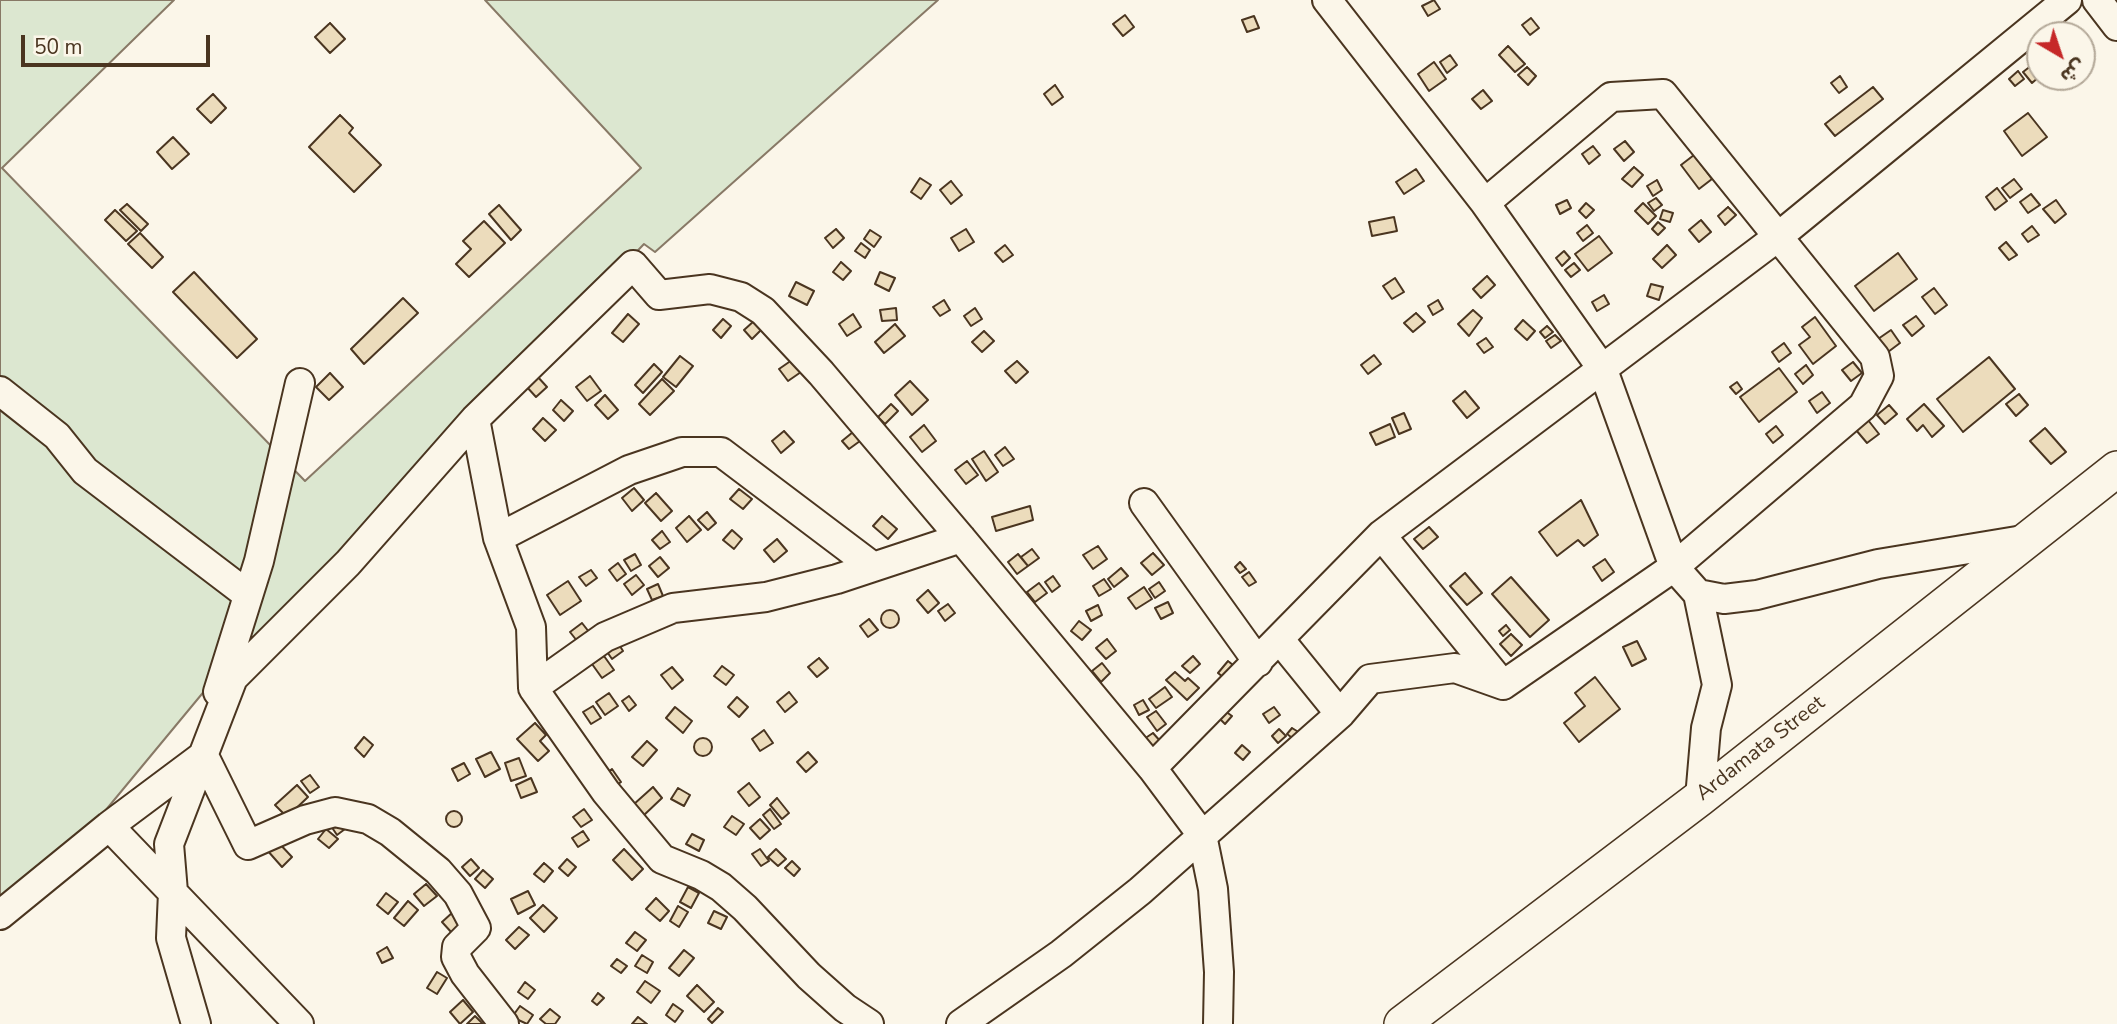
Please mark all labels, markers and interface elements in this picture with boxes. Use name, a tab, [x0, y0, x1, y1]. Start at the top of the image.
scale bar	[24, 21, 214, 65]
north arrow	[2026, 21, 2096, 91]
text: 50 m	[34, 33, 83, 61]
text: ش	[2055, 52, 2091, 89]
street label: Ardamata Street	[1692, 691, 1830, 807]

